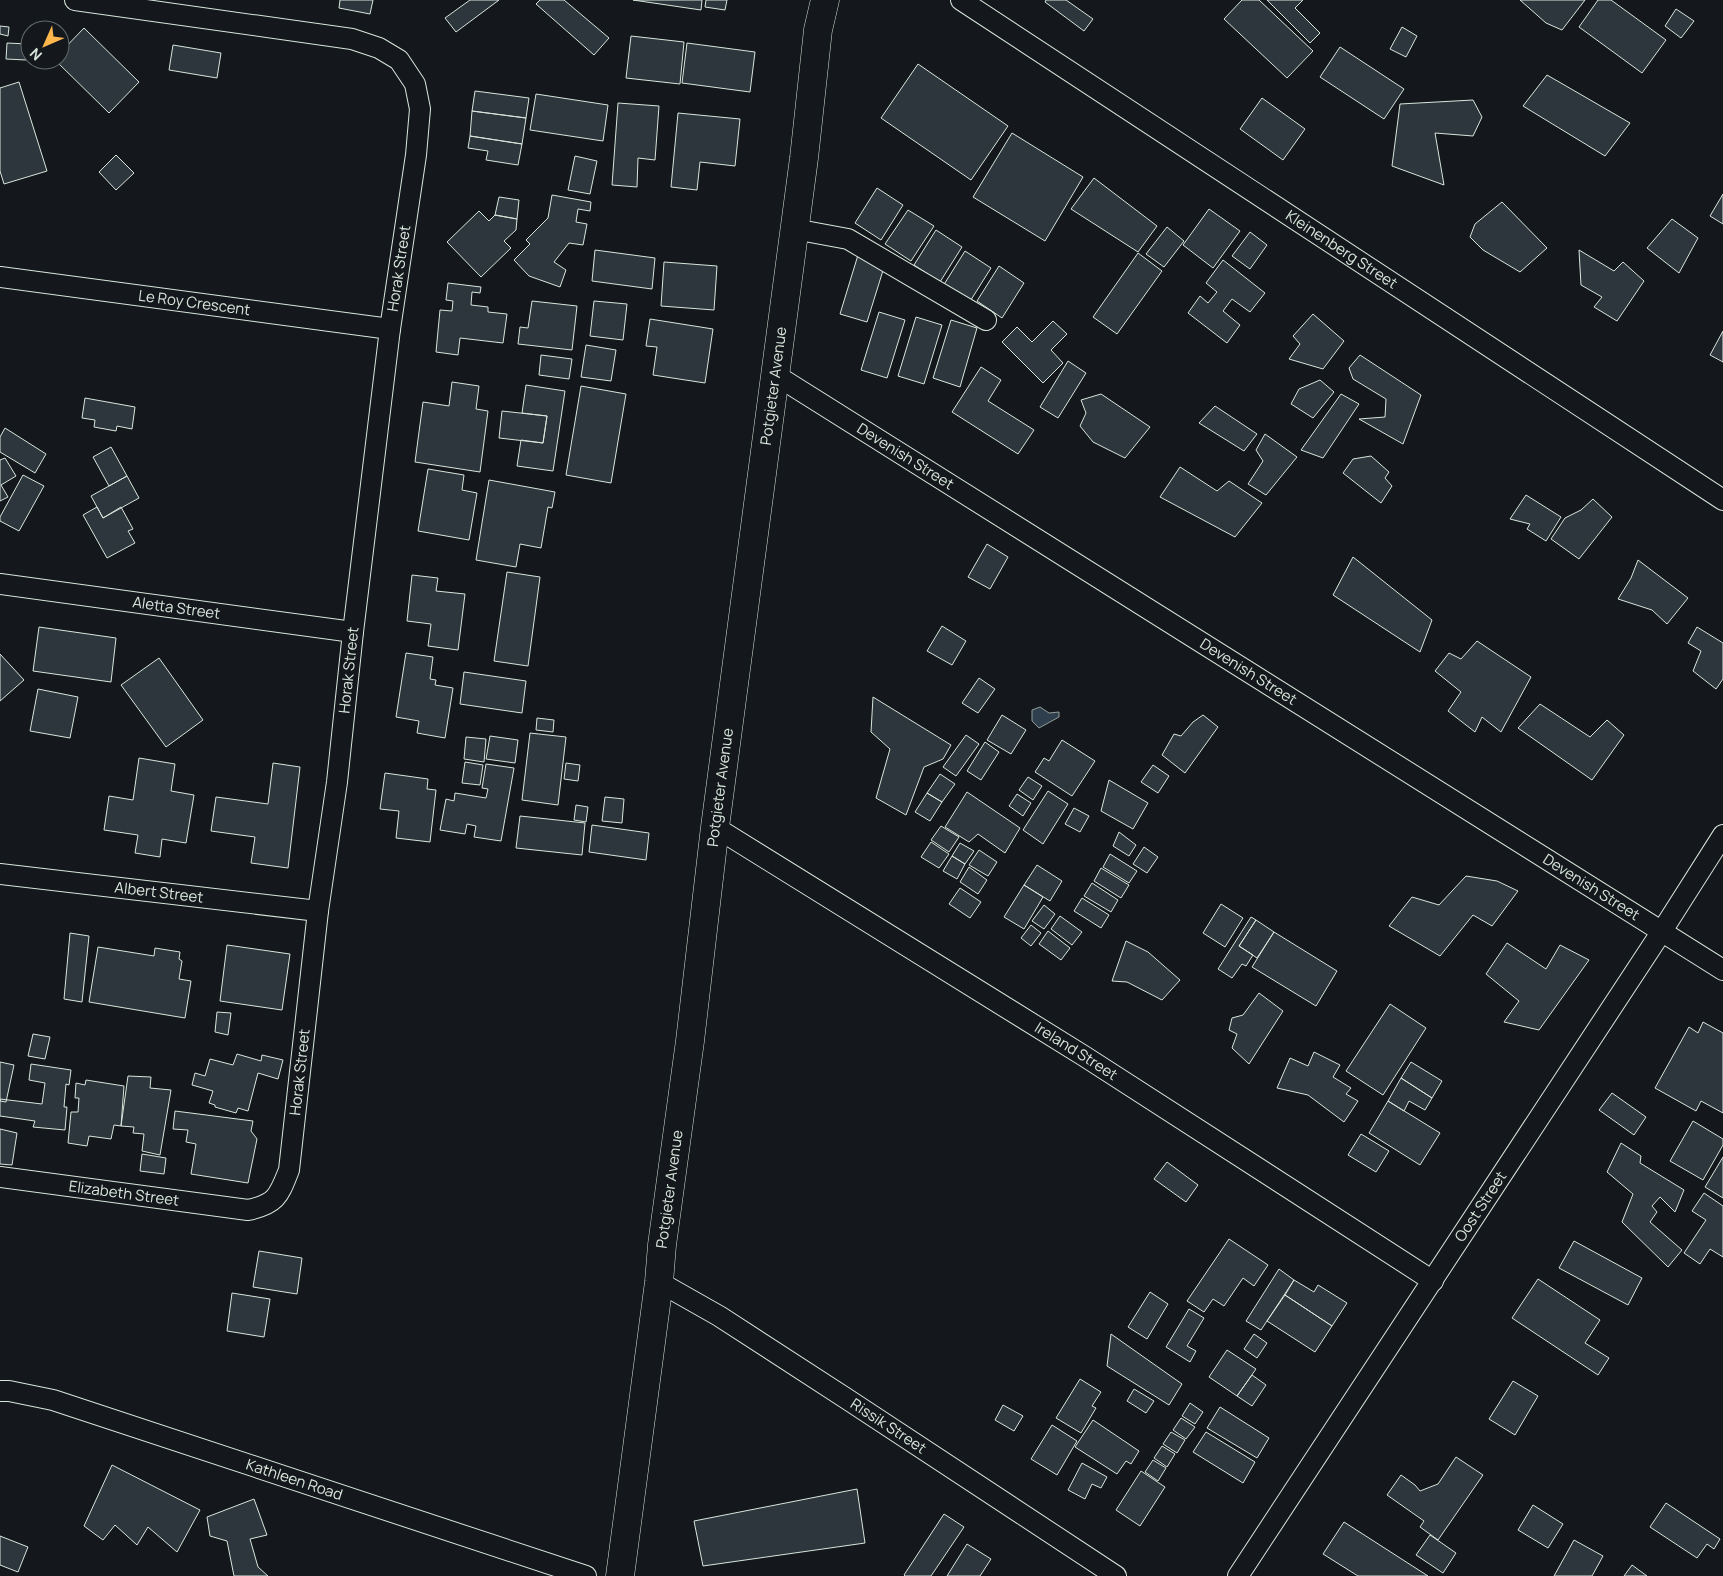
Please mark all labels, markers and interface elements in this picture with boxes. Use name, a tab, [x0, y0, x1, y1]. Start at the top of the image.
north arrow	[20, 20, 70, 70]
text: N	[25, 44, 46, 65]
street label: Kleinenberg Street	[1282, 205, 1402, 294]
street label: Horak Street	[382, 224, 415, 313]
street label: Le Roy Crescent	[137, 285, 252, 320]
street label: Potgieter Avenue	[755, 325, 791, 446]
street label: Devenish Street	[853, 418, 958, 494]
street label: Aletta Street	[131, 591, 222, 624]
street label: Horak Street	[333, 626, 364, 715]
street label: Devenish Street	[1196, 633, 1301, 710]
street label: Potgieter Avenue	[702, 727, 738, 848]
street label: Devenish Street	[1539, 848, 1644, 925]
street label: Albert Street	[113, 876, 205, 908]
street label: Ireland Street	[1031, 1017, 1122, 1085]
street label: Horak Street	[284, 1028, 315, 1117]
street label: Potgieter Avenue	[651, 1128, 688, 1250]
street label: Oost Street	[1449, 1167, 1511, 1246]
street label: Elizabeth Street	[67, 1175, 180, 1211]
street label: Rissik Street	[847, 1393, 931, 1458]
street label: Kathleen Road	[243, 1453, 345, 1505]

